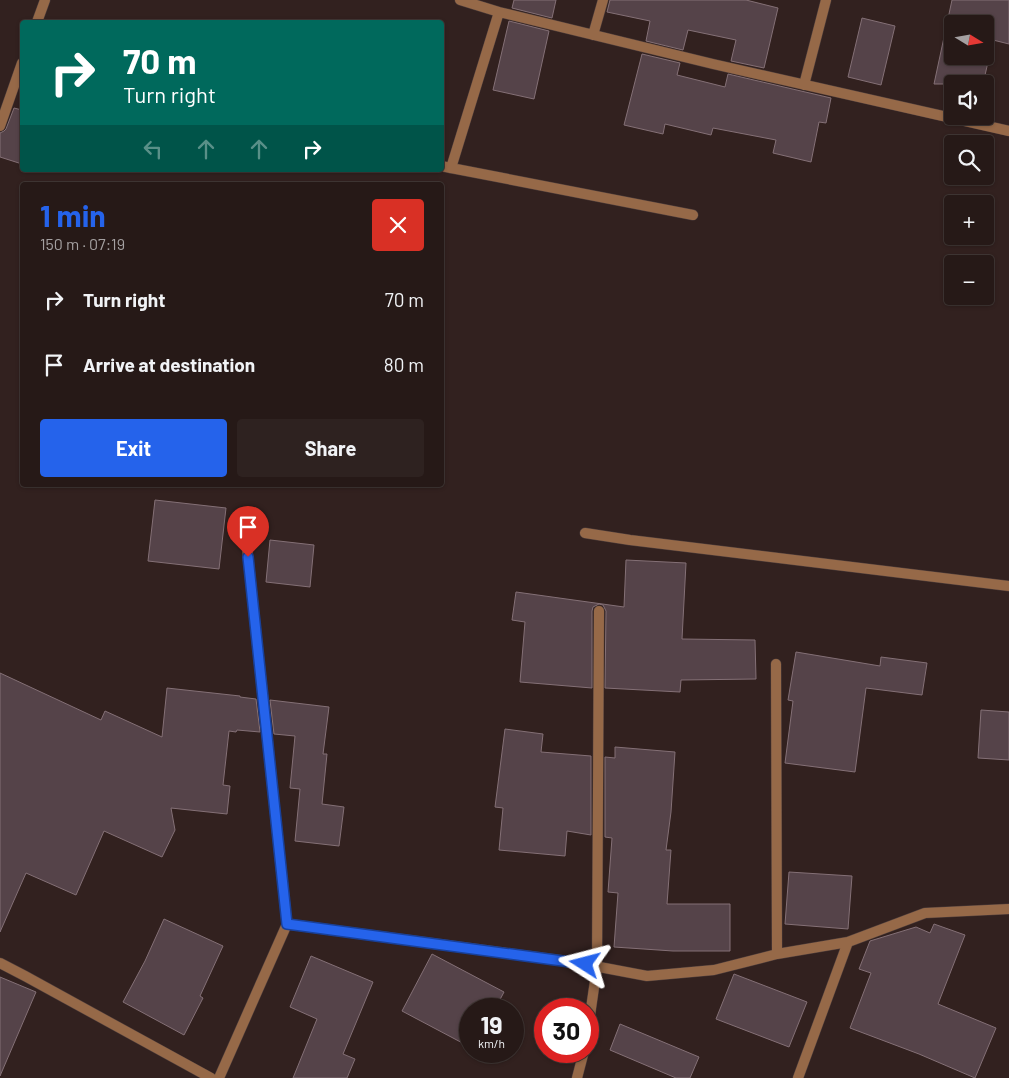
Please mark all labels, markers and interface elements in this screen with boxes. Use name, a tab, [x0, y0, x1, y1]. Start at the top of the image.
north arrow	[944, 15, 994, 65]
map controls	[944, 15, 994, 305]
text: 70 m	[123, 39, 197, 81]
icon: right	[40, 40, 105, 105]
button: sound	[944, 75, 994, 125]
text: Turn right	[123, 81, 216, 107]
icon: left	[139, 135, 167, 163]
icon: ahead	[192, 135, 220, 163]
icon: ahead	[245, 135, 273, 163]
icon: right	[298, 135, 326, 163]
button: search	[944, 135, 994, 185]
button: +	[944, 195, 994, 245]
text: 1 min	[40, 197, 106, 233]
button: close	[372, 199, 424, 251]
text: 150 m · 07:19	[40, 234, 125, 253]
button: −	[944, 255, 994, 305]
icon: right	[40, 286, 68, 314]
text: Turn right	[83, 288, 165, 311]
text: 70 m	[385, 288, 424, 311]
icon: arrive	[40, 351, 68, 379]
text: Arrive at destination	[83, 353, 255, 376]
text: 80 m	[384, 353, 424, 376]
button: Exit	[40, 419, 227, 477]
button: Share	[237, 419, 424, 477]
pin	[227, 506, 269, 557]
icon: arrive	[234, 513, 262, 541]
position arrow	[558, 937, 610, 989]
speed limit sign: 30	[534, 998, 599, 1063]
text: 19	[480, 1009, 503, 1039]
text: km/h	[478, 1036, 505, 1050]

